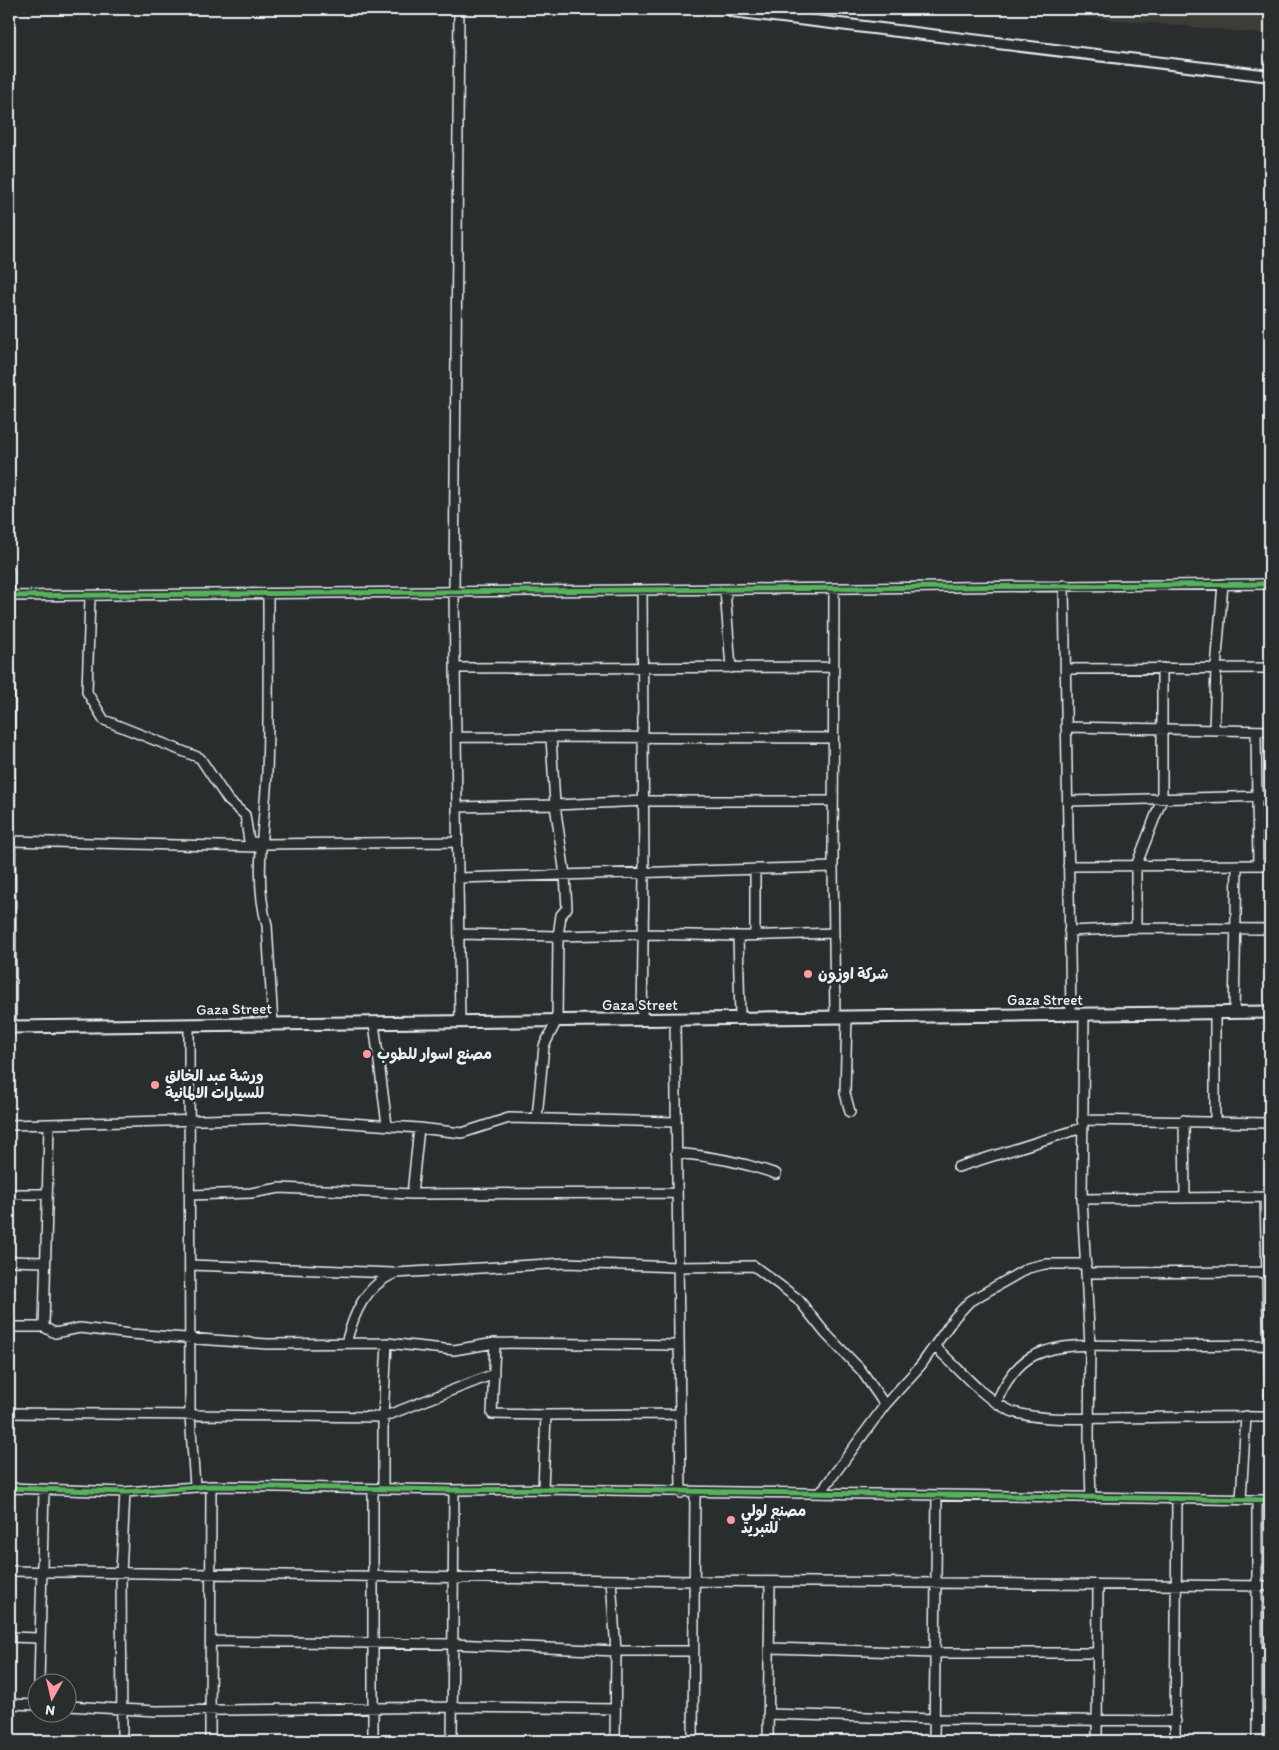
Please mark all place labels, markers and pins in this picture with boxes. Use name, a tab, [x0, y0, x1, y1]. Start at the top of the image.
place label: شركة اوزون	[818, 965, 888, 984]
marker: شركة اوزون	[802, 968, 814, 980]
place label: مصنع اسوار للطوب	[377, 1045, 492, 1065]
marker: مصنع اسوار للطوب	[361, 1048, 373, 1060]
place label: ورشة عبد الخالق للسيارات الالمانية	[165, 1067, 264, 1102]
marker: ورشة عبد الخالق للسيارات الالمانية	[149, 1079, 161, 1091]
place label: مصنع لولي للتبريد	[741, 1502, 806, 1537]
marker: مصنع لولي للتبريد	[725, 1514, 737, 1526]

